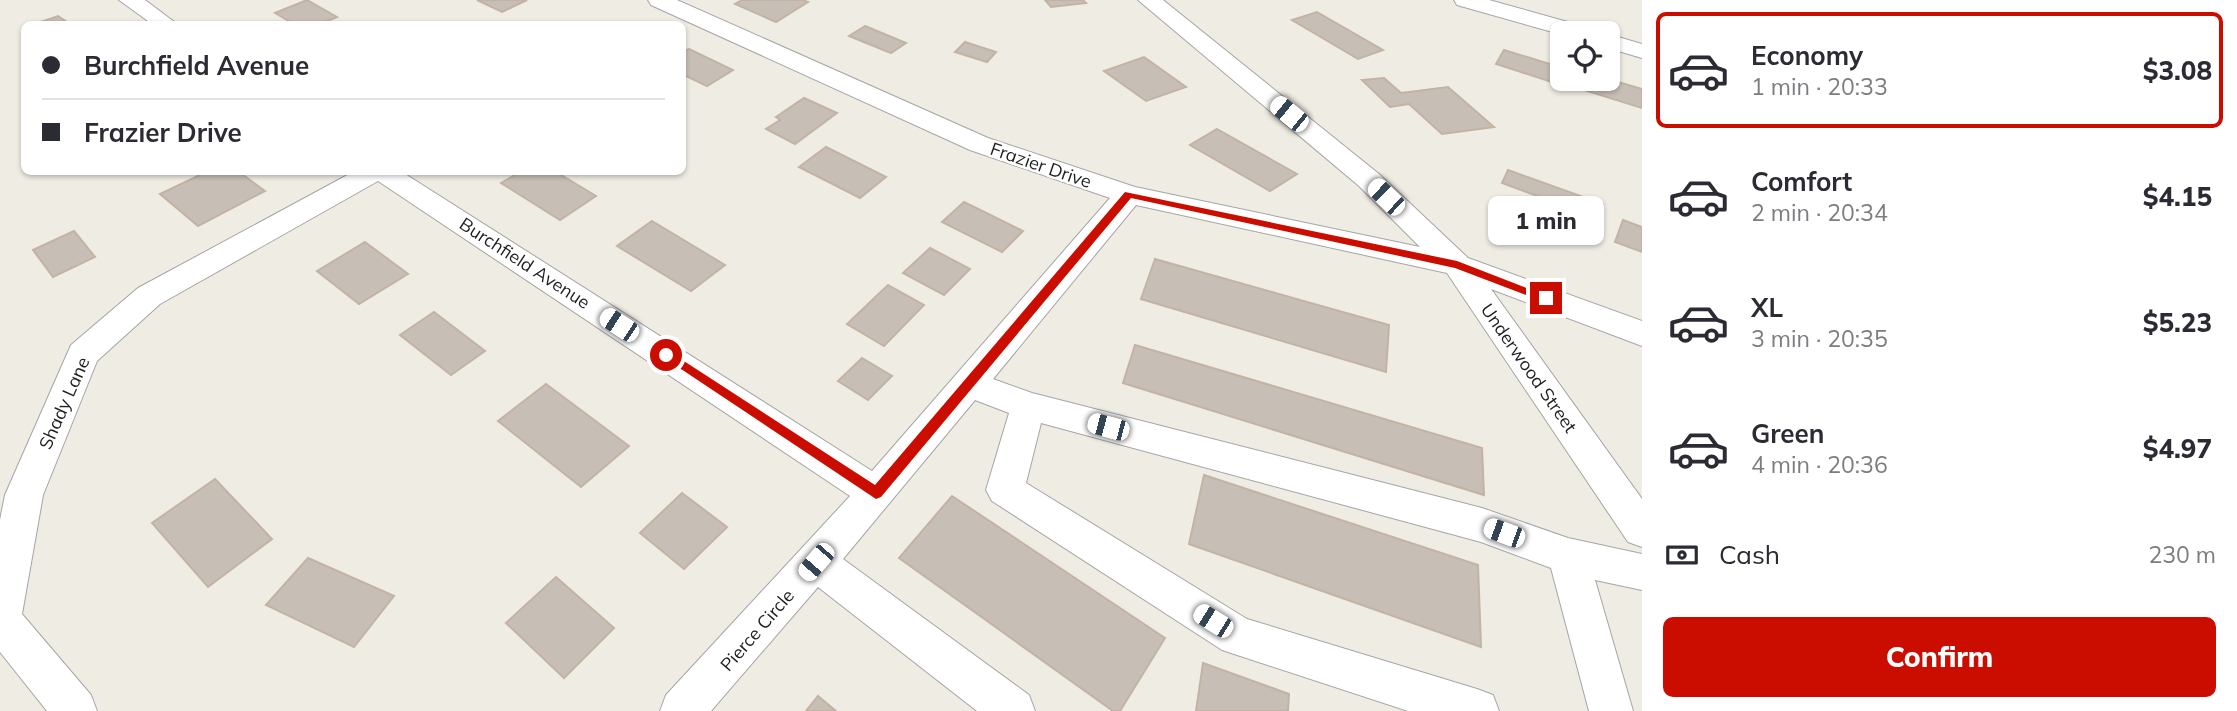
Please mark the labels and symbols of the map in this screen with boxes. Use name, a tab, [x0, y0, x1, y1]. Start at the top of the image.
car	[1267, 93, 1312, 135]
street label: Frazier Drive	[987, 137, 1095, 193]
car	[1364, 175, 1409, 219]
callout: 1 min	[1488, 196, 1604, 246]
street label: Burchfield Avenue	[455, 212, 595, 314]
route end	[1530, 282, 1562, 314]
street label: Underwood Street	[1476, 299, 1582, 437]
car	[596, 305, 643, 345]
route start	[650, 339, 682, 371]
street label: Shady Lane	[33, 353, 95, 453]
car	[1085, 411, 1132, 443]
car	[1481, 516, 1528, 550]
car	[795, 539, 838, 585]
street label: Pierce Circle	[715, 584, 799, 676]
car	[1190, 601, 1237, 641]

